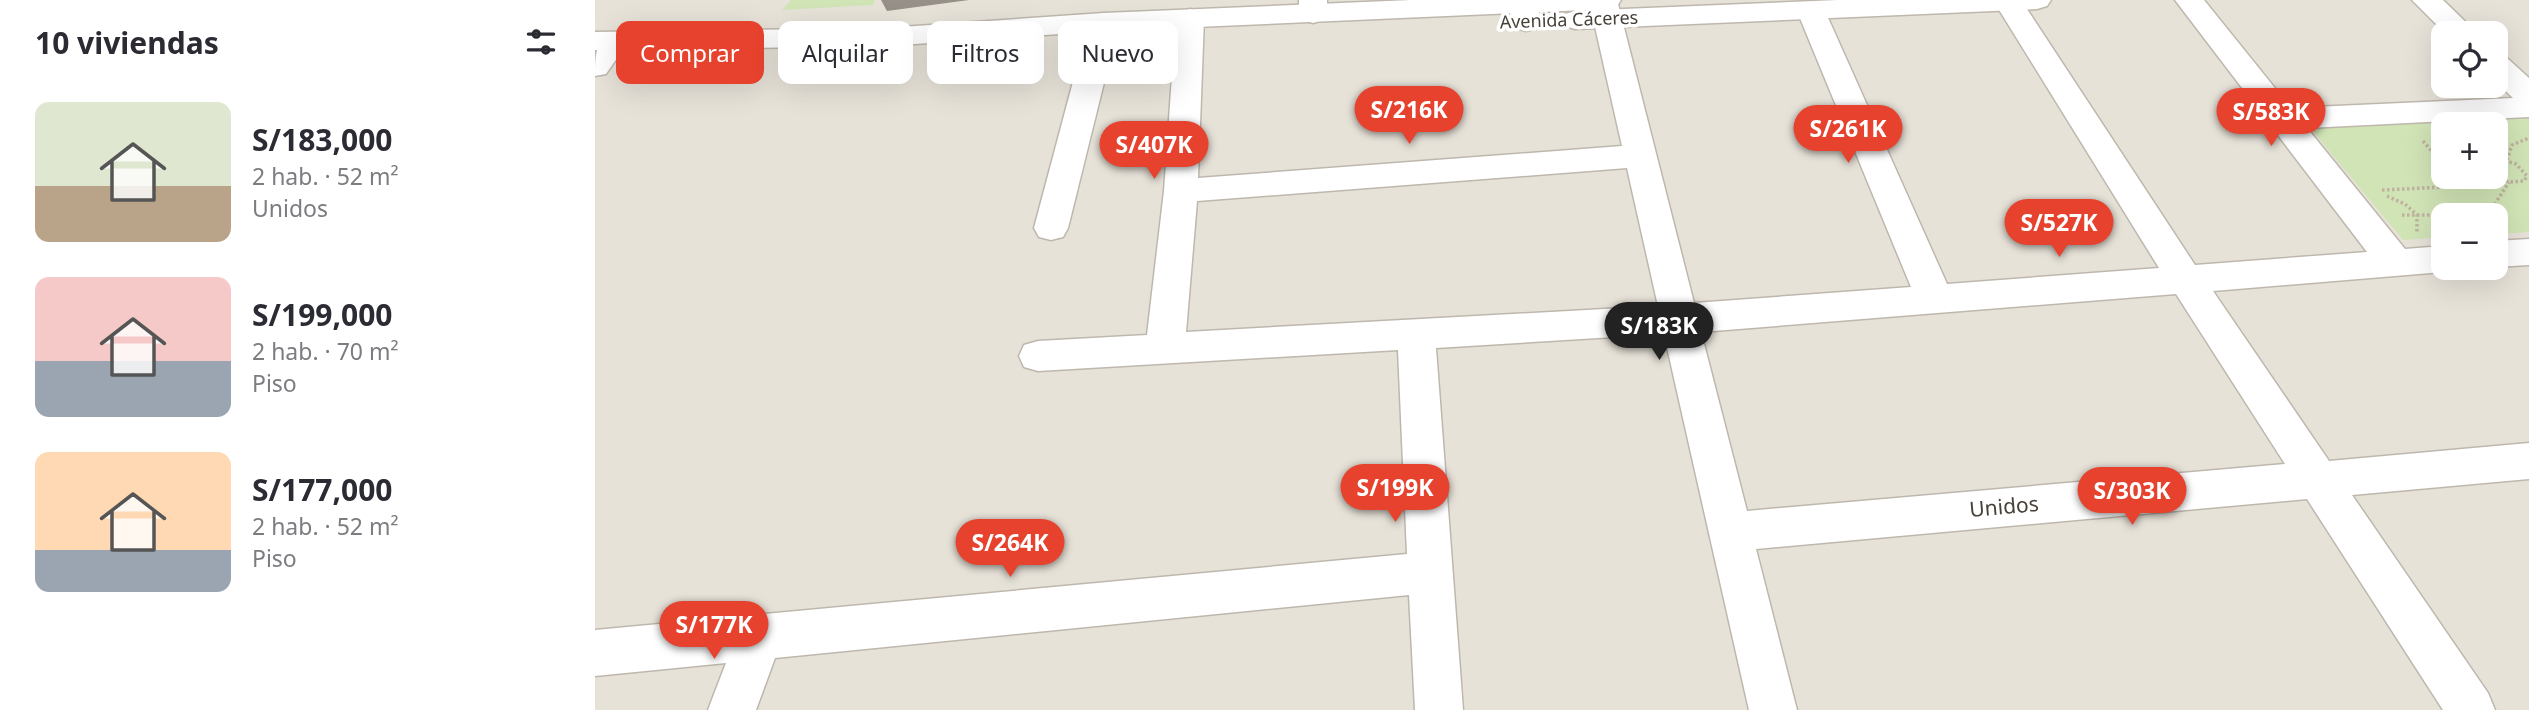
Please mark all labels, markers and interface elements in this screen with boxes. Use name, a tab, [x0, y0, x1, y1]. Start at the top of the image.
street label: Avenida Cáceres	[1499, 5, 1639, 33]
chip: Comprar	[616, 21, 764, 84]
chip: Alquilar	[778, 21, 913, 84]
chip: Filtros	[927, 21, 1044, 84]
chip: Nuevo	[1058, 21, 1178, 84]
map controls	[2431, 21, 2508, 280]
button: locate	[2431, 21, 2508, 98]
text: 10 viviendas	[35, 22, 219, 63]
icon: filters	[522, 23, 560, 61]
pin: S/216K	[1352, 86, 1466, 146]
pin: S/583K	[2214, 88, 2328, 148]
text: S/216K	[1371, 93, 1447, 125]
text: S/583K	[2233, 95, 2309, 127]
pin: S/261K	[1791, 106, 1905, 165]
text: S/261K	[1810, 112, 1886, 144]
button: +	[2431, 112, 2508, 189]
text: S/183,000	[252, 119, 393, 160]
pin: S/407K	[1097, 122, 1211, 181]
text: S/407K	[1116, 128, 1192, 160]
icon: home	[91, 130, 175, 214]
text: 2 hab. · 52 m²	[252, 160, 399, 192]
text: Unidos	[252, 192, 328, 224]
pin: S/527K	[2002, 200, 2116, 259]
button: −	[2431, 203, 2508, 280]
text: S/527K	[2021, 206, 2097, 238]
text: S/199,000	[252, 294, 393, 335]
pin: S/183K	[1602, 302, 1716, 362]
icon: home	[91, 305, 175, 389]
text: S/183K	[1621, 309, 1697, 341]
text: 2 hab. · 70 m²	[252, 335, 399, 367]
text: Piso	[252, 367, 297, 399]
pin: S/199K	[1338, 464, 1452, 524]
pin: S/303K	[2075, 468, 2189, 527]
text: S/177,000	[252, 469, 393, 510]
text: S/199K	[1357, 471, 1433, 503]
text: S/303K	[2094, 474, 2170, 506]
icon: home	[91, 480, 175, 564]
street label: Unidos	[1968, 489, 2040, 523]
text: 2 hab. · 52 m²	[252, 510, 399, 542]
pin: S/264K	[953, 520, 1067, 579]
text: S/264K	[972, 526, 1048, 558]
text: Piso	[252, 542, 297, 574]
pin: S/177K	[657, 602, 771, 661]
text: S/177K	[676, 608, 752, 640]

